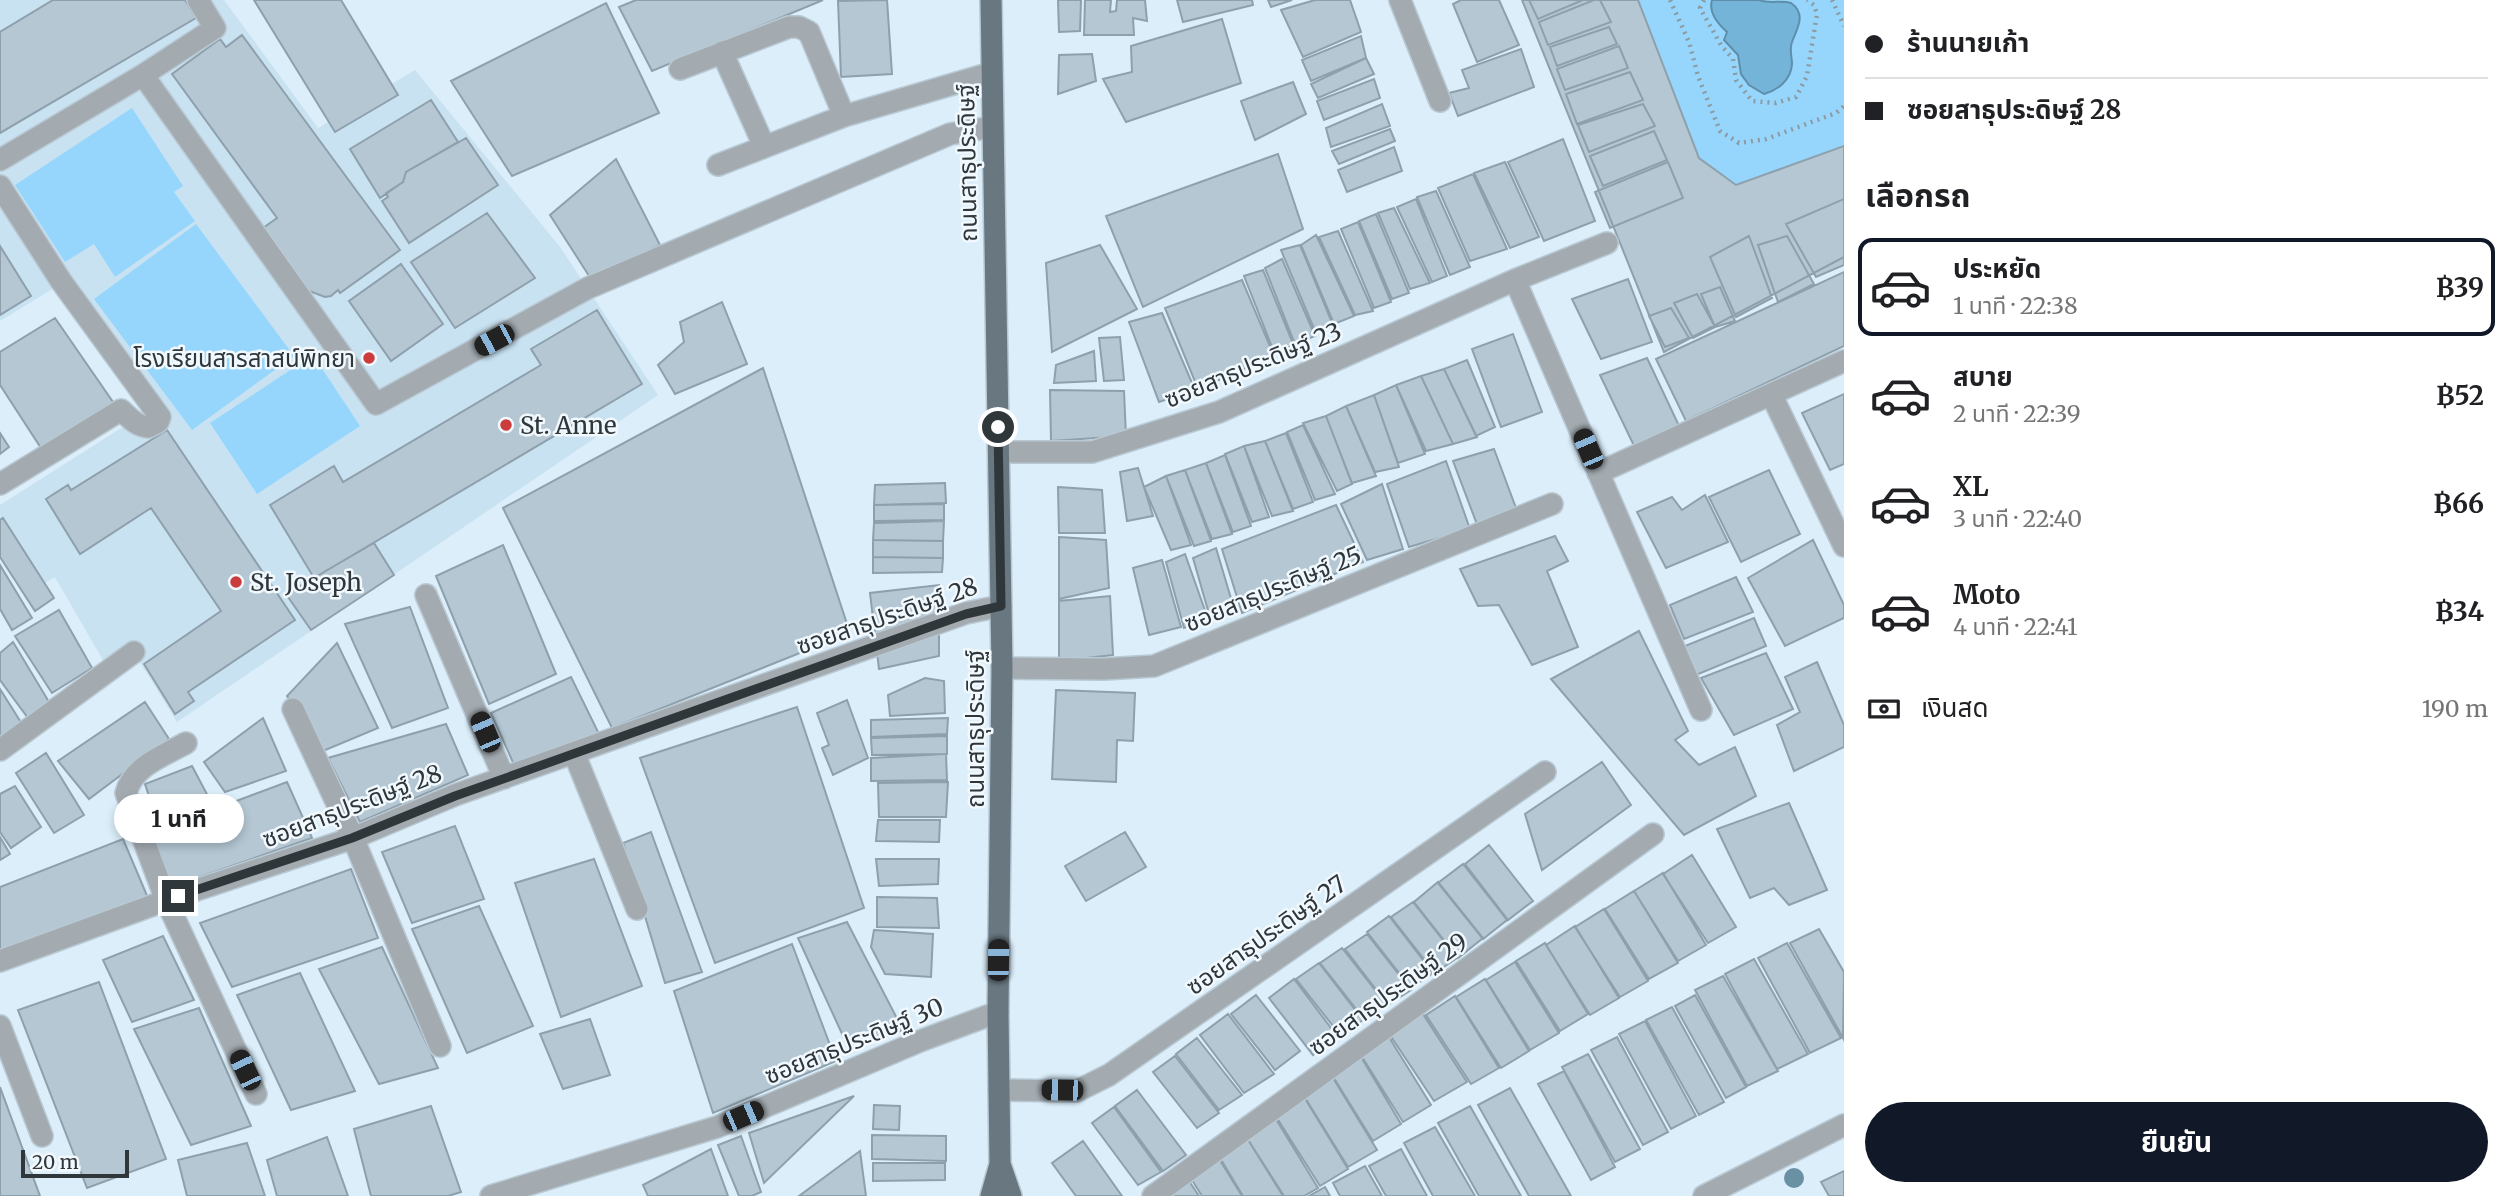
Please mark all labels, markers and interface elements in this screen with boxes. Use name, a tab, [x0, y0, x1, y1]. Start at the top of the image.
text: ร้านนายเก้า	[1907, 26, 2029, 59]
street label: ถนนสาธุประดิษฐ์	[950, 84, 984, 242]
text: ซอยสาธุประดิษฐ์ 28	[1907, 93, 2121, 126]
text: เลือกรถ	[1865, 176, 1970, 216]
text: ประหยัด	[1953, 252, 2041, 285]
icon: car	[1869, 256, 1932, 319]
text: ฿39	[2436, 271, 2484, 304]
text: 1 นาที · 22:38	[1953, 291, 2078, 320]
street label: ซอยสาธุประดิษฐ์ 23	[1160, 315, 1346, 415]
car	[471, 321, 518, 359]
place label: โรงเรียนสารสาสน์พิทยา	[133, 343, 355, 374]
marker: โรงเรียนสารสาสน์พิทยา	[361, 350, 377, 366]
text: สบาย	[1953, 360, 2013, 393]
icon: car	[1869, 364, 1932, 427]
text: ฿52	[2436, 379, 2484, 412]
text: 2 นาที · 22:39	[1953, 399, 2081, 428]
place label: St. Anne	[520, 410, 617, 441]
route start	[982, 411, 1014, 443]
marker: St. Anne	[498, 417, 514, 433]
car	[1571, 426, 1606, 472]
text: XL	[1953, 470, 1989, 503]
icon: car	[1869, 472, 1932, 535]
text: ฿66	[2433, 487, 2484, 520]
text: 3 นาที · 22:40	[1953, 504, 2082, 533]
street label: ซอยสาธุประดิษฐ์ 25	[1180, 539, 1366, 639]
place label: St. Joseph	[250, 567, 362, 598]
street label: ซอยสาธุประดิษฐ์ 28	[792, 571, 982, 661]
marker: St. Joseph	[228, 574, 244, 590]
text: Moto	[1953, 578, 2020, 611]
icon: car	[1869, 580, 1932, 643]
text: ฿34	[2435, 595, 2484, 628]
text: 4 นาที · 22:41	[1953, 612, 2077, 641]
street label: ถนนสาธุประดิษฐ์	[960, 650, 991, 808]
icon: cash	[1865, 690, 1903, 728]
text: เงินสด	[1921, 691, 1988, 724]
text: 190 m	[2422, 694, 2488, 723]
car	[468, 709, 503, 755]
street label: ซอยสาธุประดิษฐ์ 28	[258, 758, 446, 854]
callout: 1 นาที	[113, 794, 243, 844]
text: 1 นาที	[151, 804, 207, 833]
street label: ซอยสาธุประดิษฐ์ 27	[1180, 868, 1352, 1002]
route end	[162, 880, 194, 912]
street label: ซอยสาธุประดิษฐ์ 29	[1302, 926, 1474, 1062]
car	[988, 939, 1009, 981]
street label: ซอยสาธุประดิษฐ์ 30	[760, 991, 948, 1091]
car	[227, 1047, 264, 1093]
car	[1041, 1079, 1084, 1101]
car	[720, 1098, 767, 1134]
button: ยืนยัน	[1865, 1102, 2488, 1182]
scale bar	[21, 1147, 130, 1179]
text: 20 m	[32, 1150, 79, 1174]

